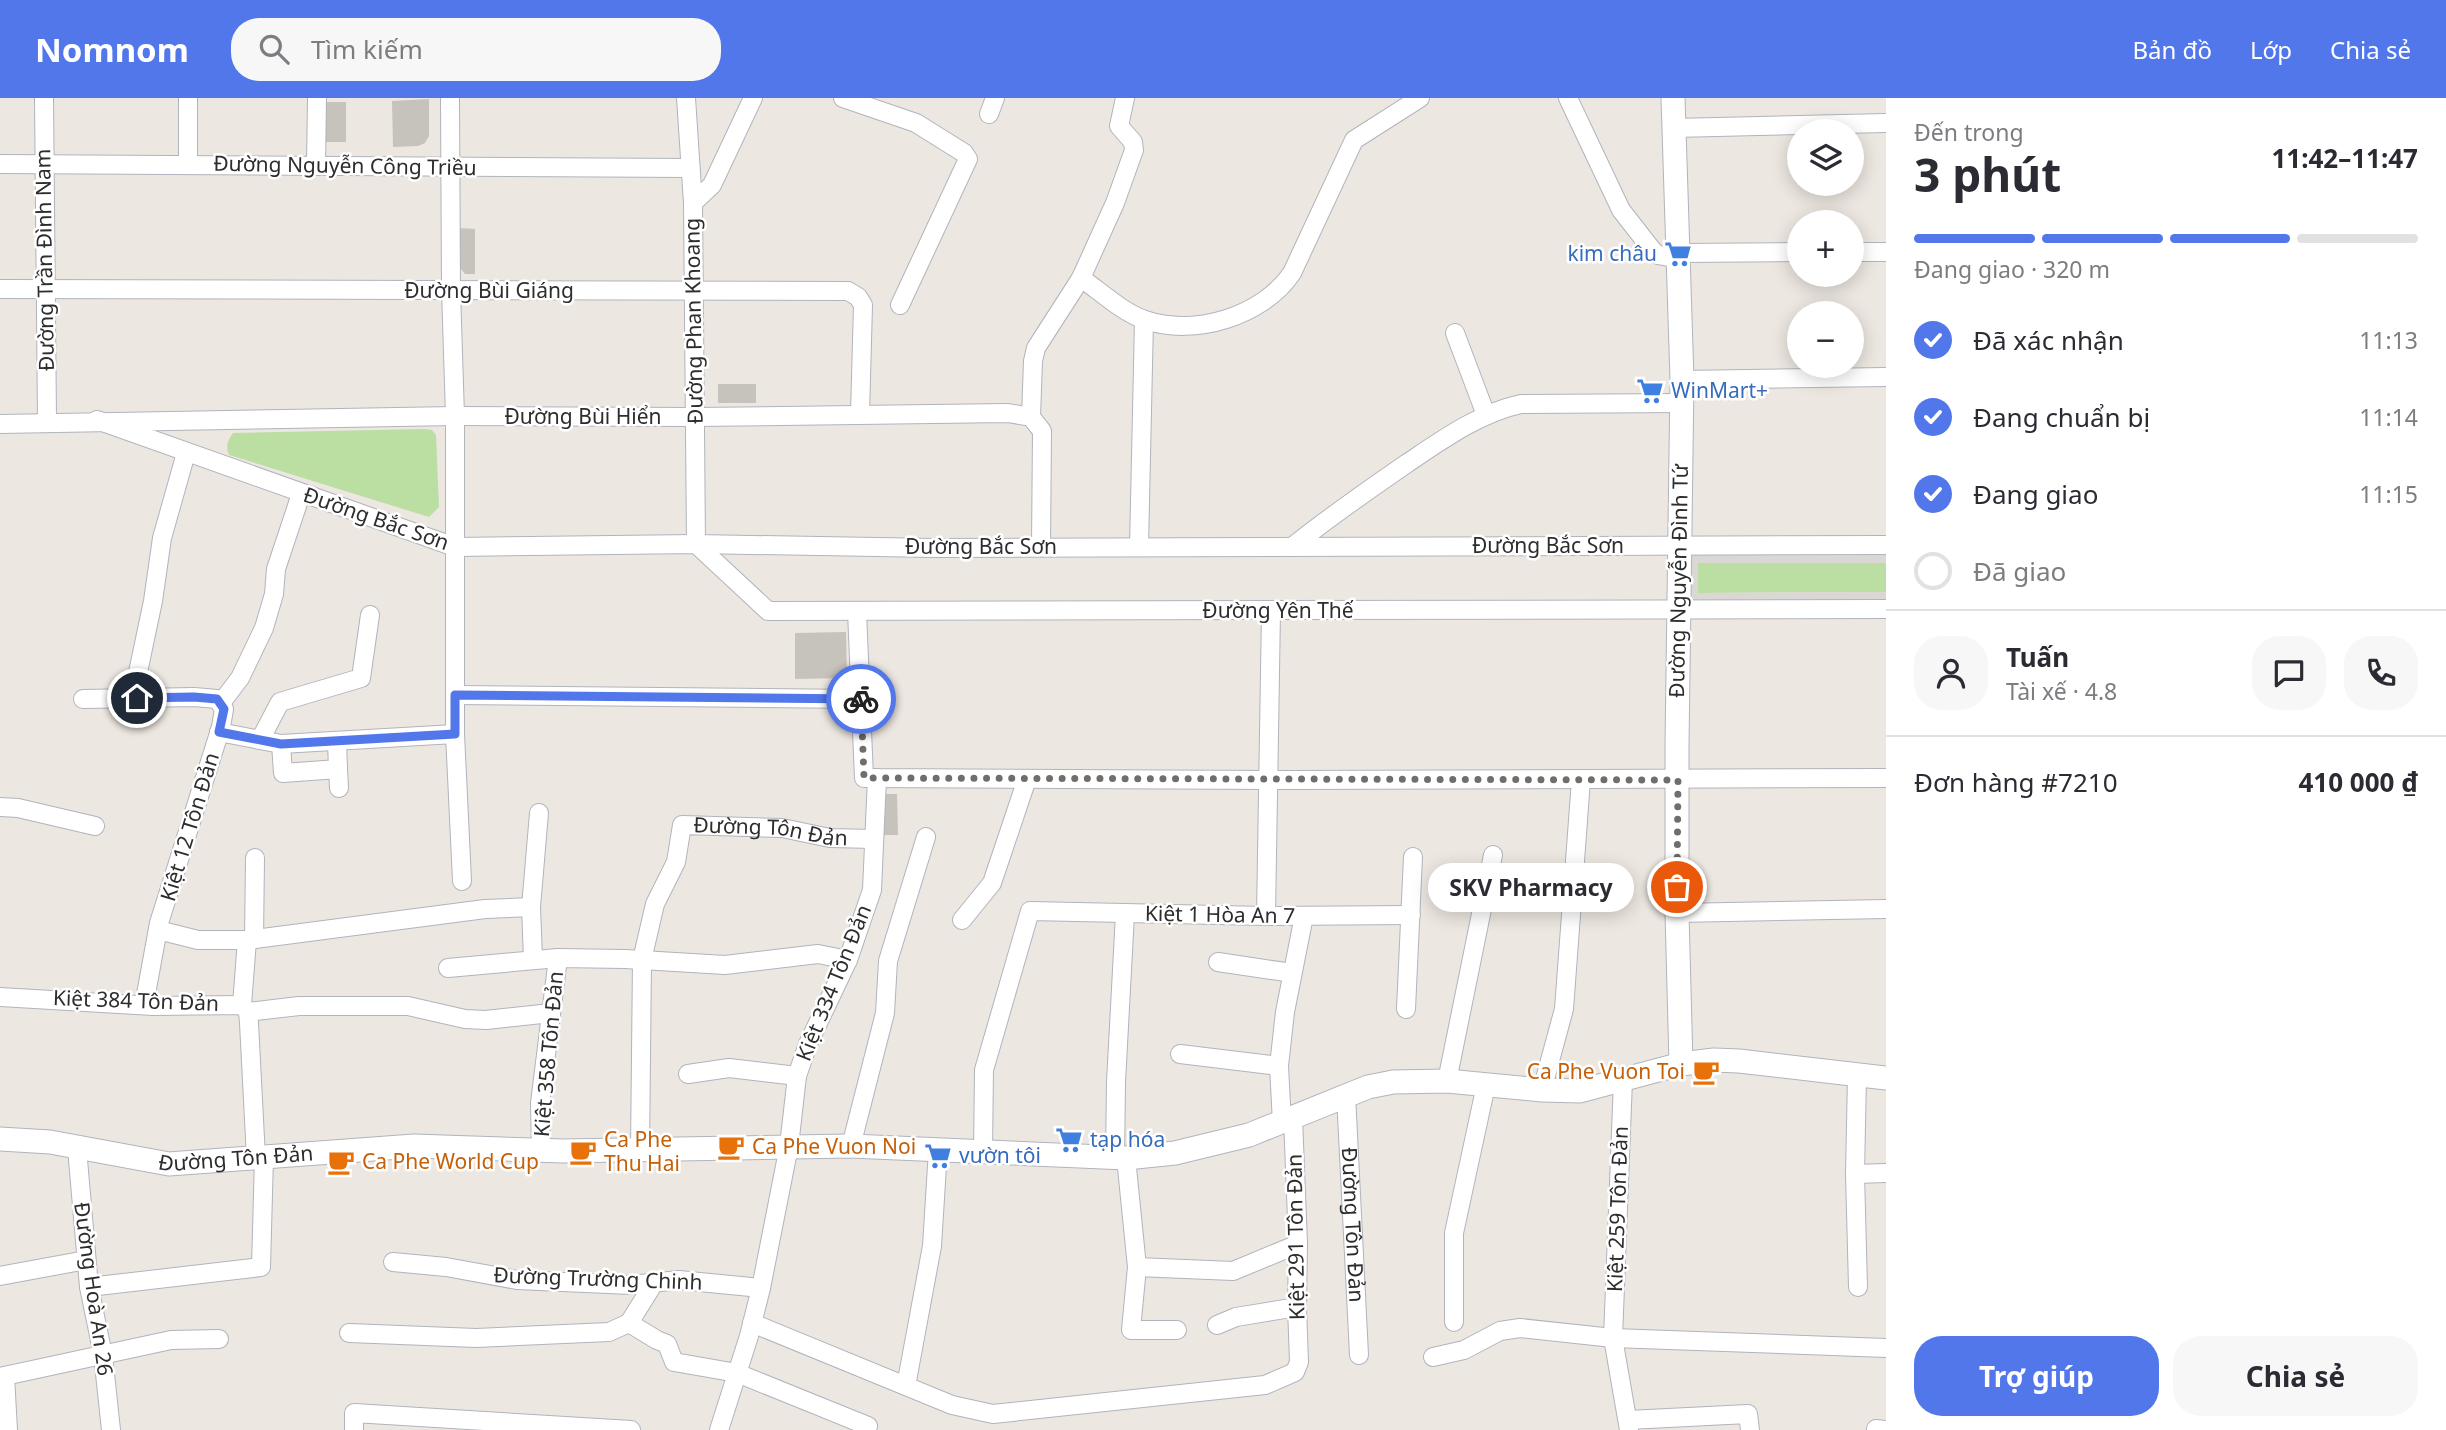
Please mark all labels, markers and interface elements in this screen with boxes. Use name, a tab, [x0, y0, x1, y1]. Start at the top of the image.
search box	[231, 18, 721, 81]
text: Nomnom	[35, 27, 189, 72]
icon: search	[255, 30, 293, 68]
text: Tìm kiếm	[311, 31, 423, 67]
text: Bản đồ	[2132, 33, 2212, 66]
text: Lớp	[2250, 33, 2292, 66]
text: Chia sẻ	[2330, 33, 2411, 66]
text: Đến trong	[1914, 116, 2024, 148]
map controls	[1787, 119, 1864, 378]
button: layers	[1787, 119, 1864, 196]
text: 11:42–11:47	[2271, 140, 2418, 176]
text: 3 phút	[1914, 143, 2061, 205]
street label: Đường Trần Đình Nam	[28, 149, 60, 371]
street label: Đường Nguyễn Công Triều	[213, 149, 477, 181]
button: +	[1787, 210, 1864, 287]
street label: Đường Phan Khoang	[677, 218, 709, 424]
place label: kim châu	[1567, 239, 1657, 267]
supermarket icon: kim châu	[1663, 239, 1693, 269]
text: Đang giao · 320 m	[1914, 253, 2110, 285]
street label: Đường Bùi Giáng	[404, 276, 574, 304]
button: −	[1787, 301, 1864, 378]
icon: check	[1914, 321, 1952, 359]
text: Đã xác nhận	[1973, 322, 2124, 358]
text: 11:13	[2359, 324, 2418, 356]
supermarket icon: WinMart+	[1635, 376, 1665, 406]
place label: WinMart+	[1671, 376, 1768, 404]
icon: check	[1914, 398, 1952, 436]
text: Đang chuẩn bị	[1973, 399, 2150, 435]
text: 11:14	[2359, 401, 2418, 433]
street label: Đường Bùi Hiển	[504, 402, 662, 430]
street label: Đường Nguyễn Đình Tứ	[1662, 463, 1694, 698]
icon: check	[1914, 475, 1952, 513]
text: Đang giao	[1973, 476, 2098, 512]
text: 11:15	[2359, 478, 2418, 510]
street label: Đường Bắc Sơn	[300, 480, 453, 556]
street label: Đường Bắc Sơn	[1472, 531, 1624, 559]
street label: Đường Bắc Sơn	[905, 532, 1057, 560]
text: Đã giao	[1973, 553, 2066, 589]
street label: Đường Yên Thế	[1202, 596, 1354, 624]
button: person	[1914, 636, 1988, 710]
button: chat	[2252, 636, 2326, 710]
button: phone	[2344, 636, 2418, 710]
text: Tuấn	[2006, 639, 2069, 675]
courier	[826, 664, 896, 734]
pin	[107, 668, 167, 728]
text: Tài xế · 4.8	[2006, 675, 2117, 707]
icon: home	[118, 679, 156, 717]
icon: bike	[842, 680, 880, 718]
street label: Kiệt 12 Tôn Đản	[153, 749, 225, 905]
text: Đơn hàng #7210	[1914, 764, 2118, 800]
text: 410 000 ₫	[2298, 764, 2418, 800]
street label: Đường Tôn Đản	[693, 810, 848, 852]
pin	[1647, 857, 1707, 917]
callout: SKV Pharmacy	[1428, 862, 1635, 912]
icon: bag	[1658, 868, 1696, 906]
text: SKV Pharmacy	[1449, 871, 1613, 903]
street label: Kiệt 1 Hòa An 7	[1145, 899, 1295, 929]
street label: Kiệt 334 Tôn Đản	[789, 900, 877, 1065]
street label: Kiệt 358 Tôn Đản	[527, 970, 569, 1138]
street label: Kiệt 384 Tôn Đản	[52, 983, 220, 1017]
place label: Ca Phe Vuon Toi	[1527, 1057, 1685, 1085]
cafe icon: Ca Phe Vuon Toi	[1691, 1057, 1721, 1087]
place label: Ca Phe Thu Hai	[604, 1125, 680, 1177]
supermarket icon: tạp hóa	[1054, 1125, 1084, 1155]
place label: tạp hóa	[1090, 1125, 1165, 1153]
street label: Kiệt 259 Tôn Đản	[1600, 1125, 1634, 1293]
cafe icon: Ca Phe Vuon Noi	[716, 1132, 746, 1162]
place label: Ca Phe Vuon Noi	[752, 1132, 916, 1160]
cafe icon: Ca Phe Thu Hai	[568, 1137, 598, 1167]
street label: Đường Tôn Đản	[156, 1138, 314, 1178]
supermarket icon: vườn tôi	[923, 1141, 953, 1171]
place label: vườn tôi	[959, 1141, 1041, 1169]
cafe icon: Ca Phe World Cup	[326, 1147, 356, 1177]
place label: Ca Phe World Cup	[362, 1147, 539, 1175]
street label: Đường Tôn Đản	[1336, 1147, 1371, 1303]
street label: Kiệt 291 Tôn Đản	[1280, 1154, 1310, 1320]
street label: Đường Hoà An 26	[68, 1200, 120, 1378]
street label: Đường Trường Chinh	[493, 1260, 703, 1296]
button: Trợ giúp	[1914, 1336, 2159, 1416]
button: Chia sẻ	[2173, 1336, 2418, 1416]

